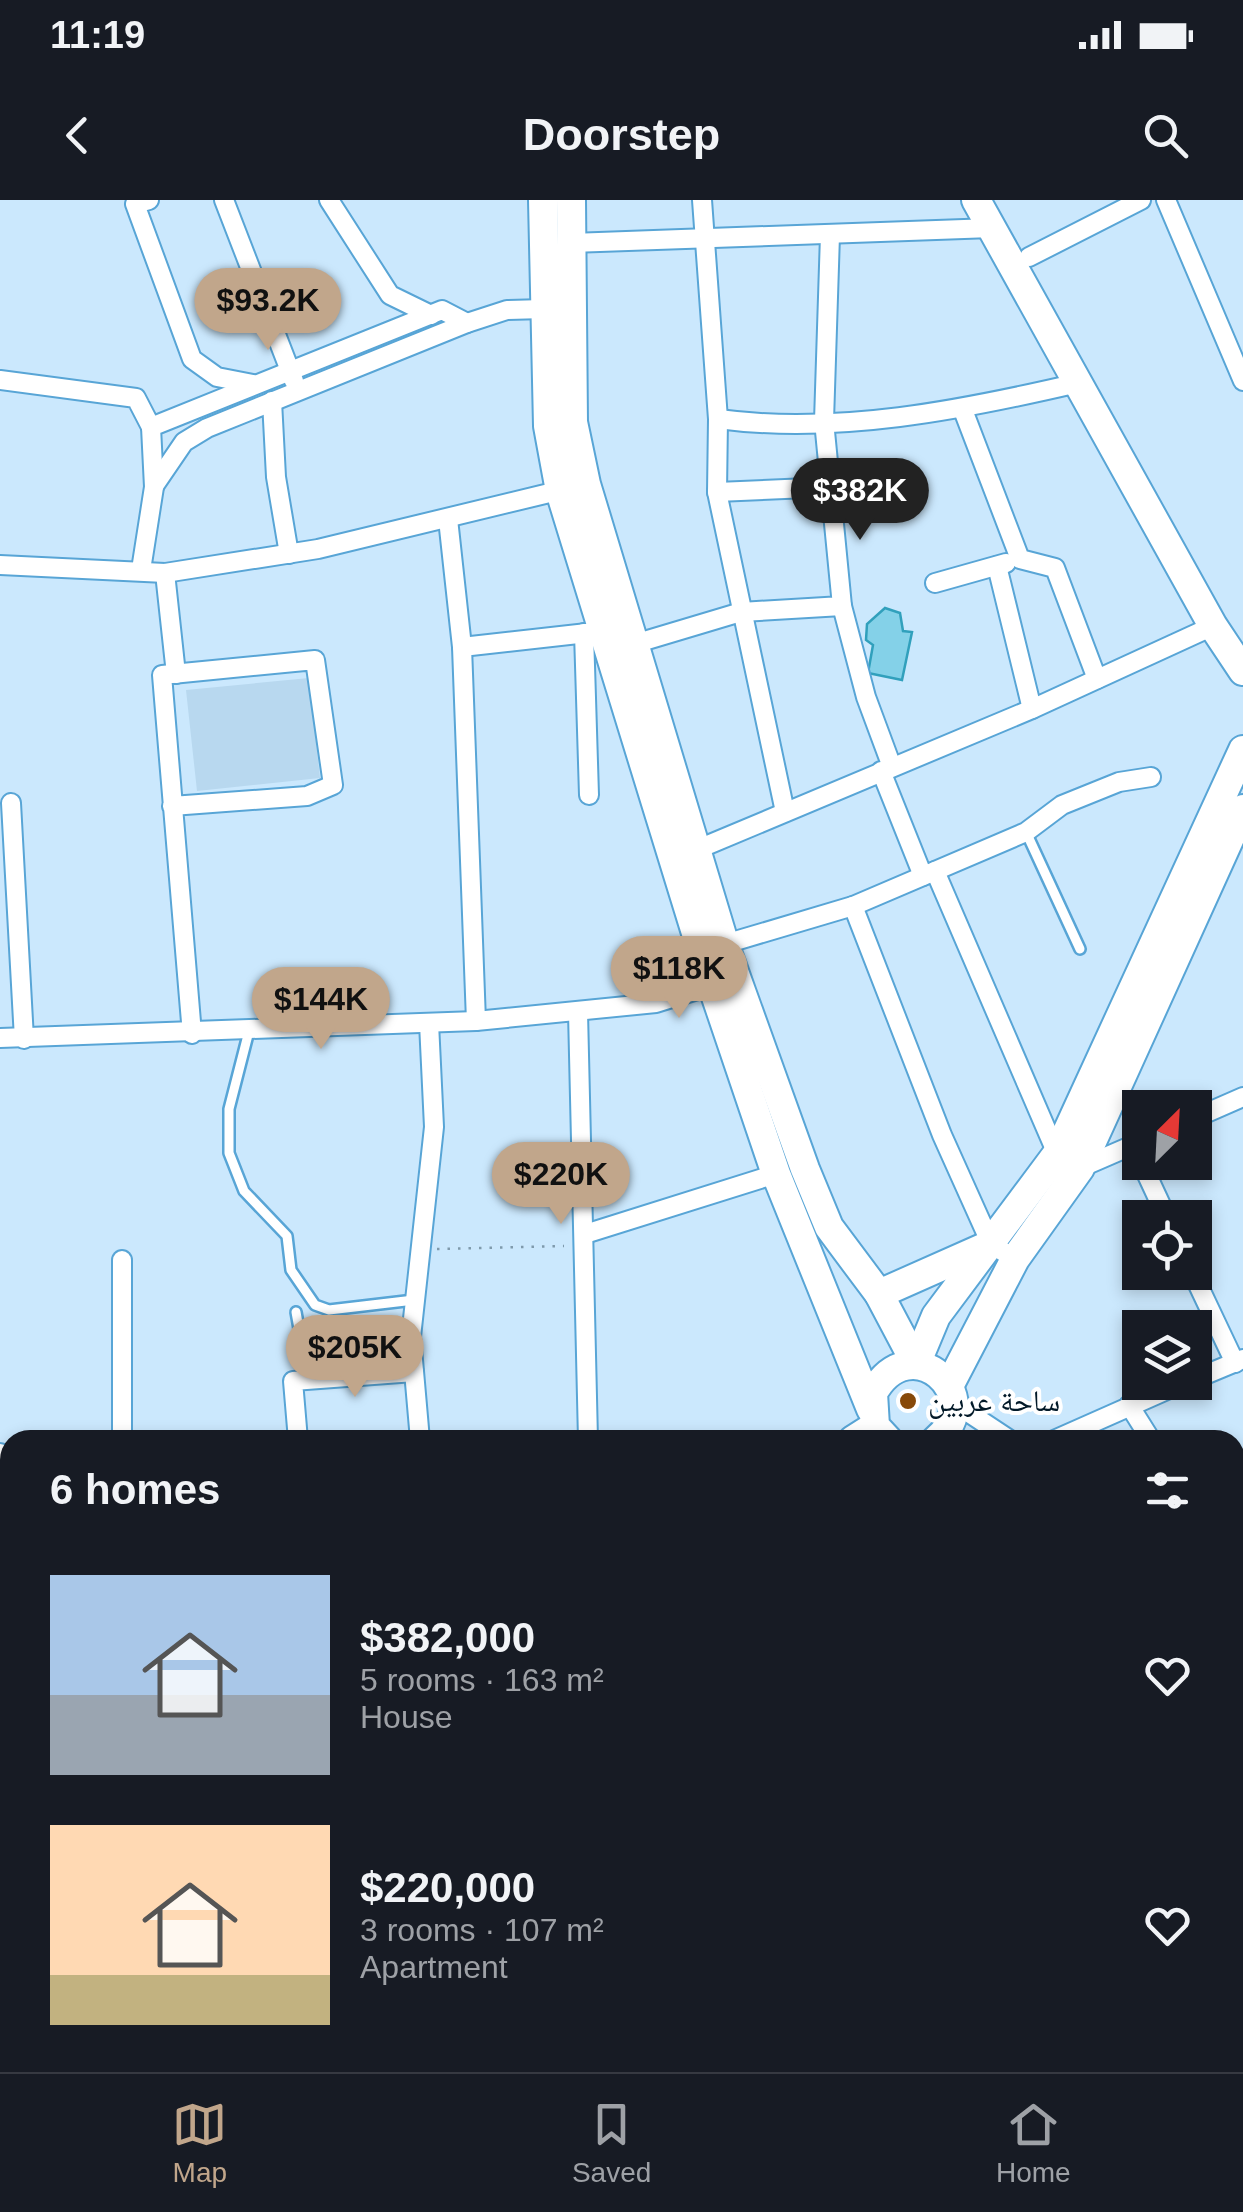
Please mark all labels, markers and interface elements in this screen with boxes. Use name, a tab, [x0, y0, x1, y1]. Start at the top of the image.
text: 11:19	[50, 14, 145, 56]
icon: back	[50, 108, 105, 163]
icon: search	[1138, 108, 1193, 163]
text: Doorstep	[523, 109, 720, 160]
pin: $93.2K	[187, 268, 349, 353]
text: $93.2K	[216, 282, 320, 318]
pin: $382K	[790, 458, 930, 543]
text: $382K	[813, 472, 907, 508]
pin: $118K	[609, 936, 749, 1021]
text: $118K	[633, 950, 725, 986]
pin: $144K	[251, 967, 391, 1052]
text: $144K	[274, 981, 368, 1017]
north arrow	[1122, 1090, 1212, 1180]
map controls	[1122, 1090, 1212, 1400]
pin: $220K	[491, 1142, 631, 1227]
text: $220K	[514, 1156, 608, 1192]
button: locate	[1122, 1200, 1212, 1290]
button: layers	[1122, 1310, 1212, 1400]
pin: $205K	[285, 1315, 425, 1400]
text: $205K	[308, 1329, 402, 1365]
place label: ساحة عربين	[928, 1384, 1060, 1419]
marker: ساحة عربين	[897, 1390, 919, 1412]
icon: filters	[1140, 1463, 1195, 1518]
text: 6 homes	[50, 1466, 220, 1513]
text: $382,000	[360, 1614, 535, 1661]
icon: home	[130, 1615, 250, 1735]
icon: heart	[1140, 1648, 1195, 1703]
text: 5 rooms · 163 m²	[360, 1662, 604, 1698]
text: House	[360, 1699, 453, 1735]
text: $220,000	[360, 1864, 535, 1911]
icon: home	[130, 1865, 250, 1985]
icon: heart	[1140, 1898, 1195, 1953]
text: 3 rooms · 107 m²	[360, 1912, 604, 1948]
text: Apartment	[360, 1949, 508, 1985]
tab: Map	[172, 2097, 227, 2189]
tab: Saved	[572, 2097, 651, 2189]
tab: Home	[996, 2097, 1071, 2189]

